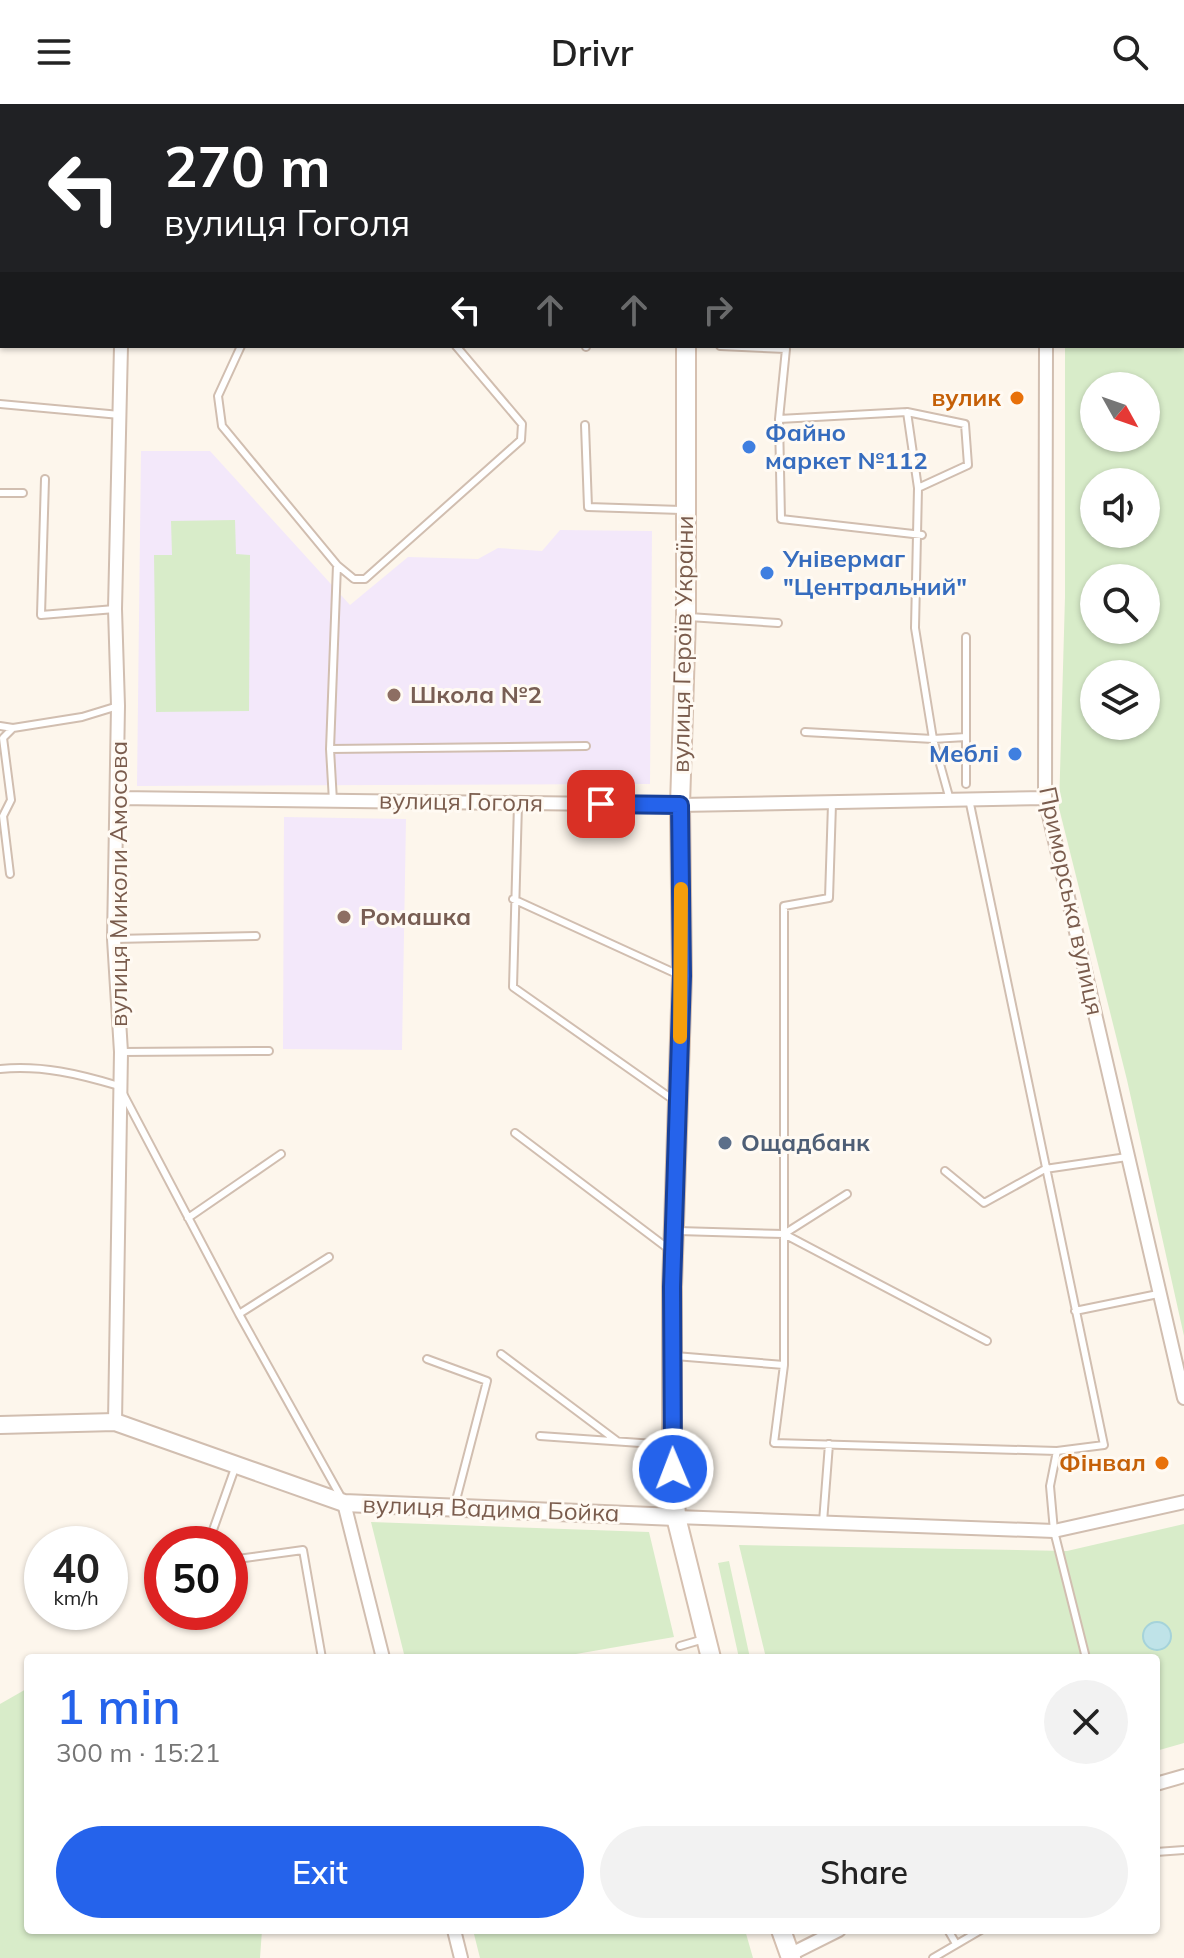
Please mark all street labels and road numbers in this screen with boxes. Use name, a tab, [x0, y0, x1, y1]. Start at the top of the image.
street label: вулиця Героїв України	[665, 515, 699, 773]
street label: вулиця Миколи Амосова	[103, 741, 133, 1027]
street label: Приморська вулиця	[1033, 784, 1111, 1018]
street label: вулиця Гоголя	[379, 785, 543, 817]
street label: вулиця Вадима Бойка	[362, 1489, 620, 1527]

